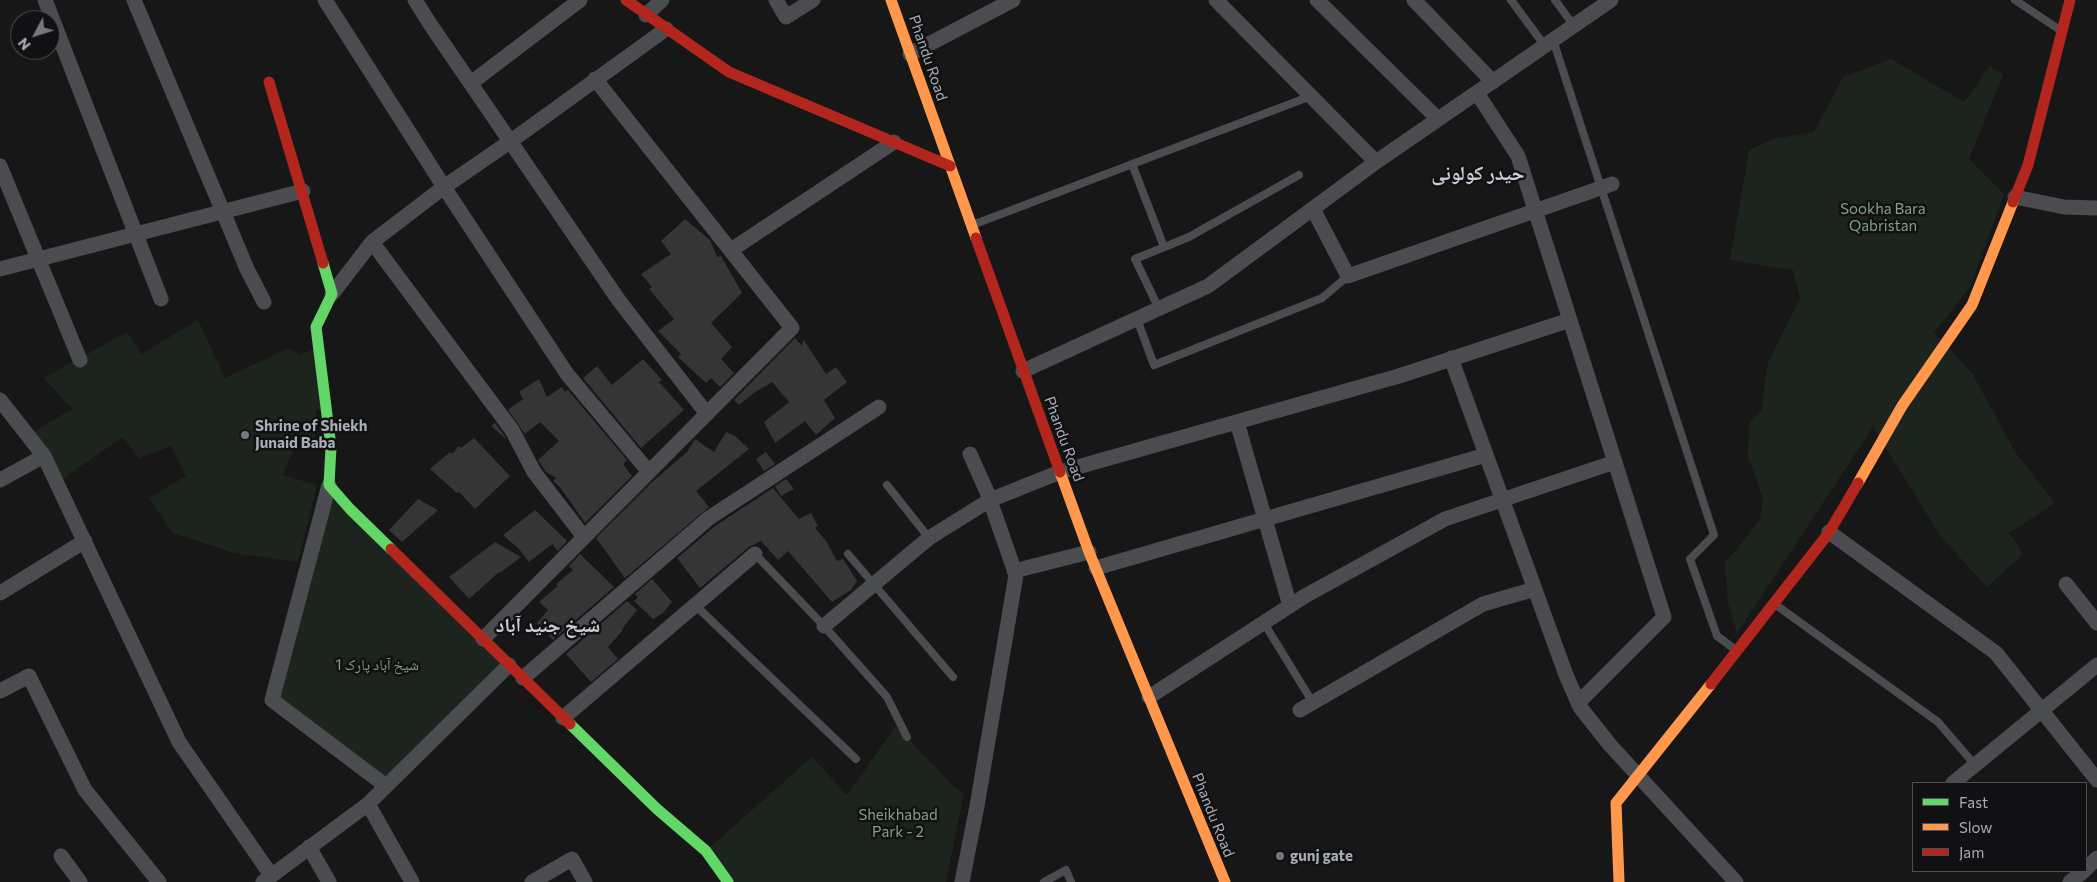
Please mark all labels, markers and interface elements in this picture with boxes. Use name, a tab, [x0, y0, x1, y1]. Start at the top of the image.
north arrow	[10, 10, 60, 60]
street label: Phandu Road	[905, 13, 951, 103]
text: N	[14, 35, 34, 54]
district label: حیدر کولونی	[1431, 161, 1525, 185]
park label: Sookha Bara Qabristan	[1840, 200, 1926, 235]
street label: Phandu Road	[1040, 394, 1088, 484]
place label: Shrine of Shiekh Junaid Baba	[255, 417, 367, 452]
marker: Shrine of Shiekh Junaid Baba	[239, 429, 251, 441]
district label: شیخ جنید آباد	[496, 613, 600, 637]
park label: شیخ آباد پارک 1	[335, 656, 419, 674]
street label: Phandu Road	[1188, 770, 1238, 860]
legend	[1912, 782, 2087, 872]
text: Fast	[1959, 793, 1988, 811]
park label: Sheikhabad Park - 2	[858, 806, 938, 841]
text: Slow	[1959, 818, 1992, 836]
text: Jam	[1959, 843, 1984, 861]
place label: gunj gate	[1290, 847, 1353, 865]
marker: gunj gate	[1274, 850, 1286, 862]

